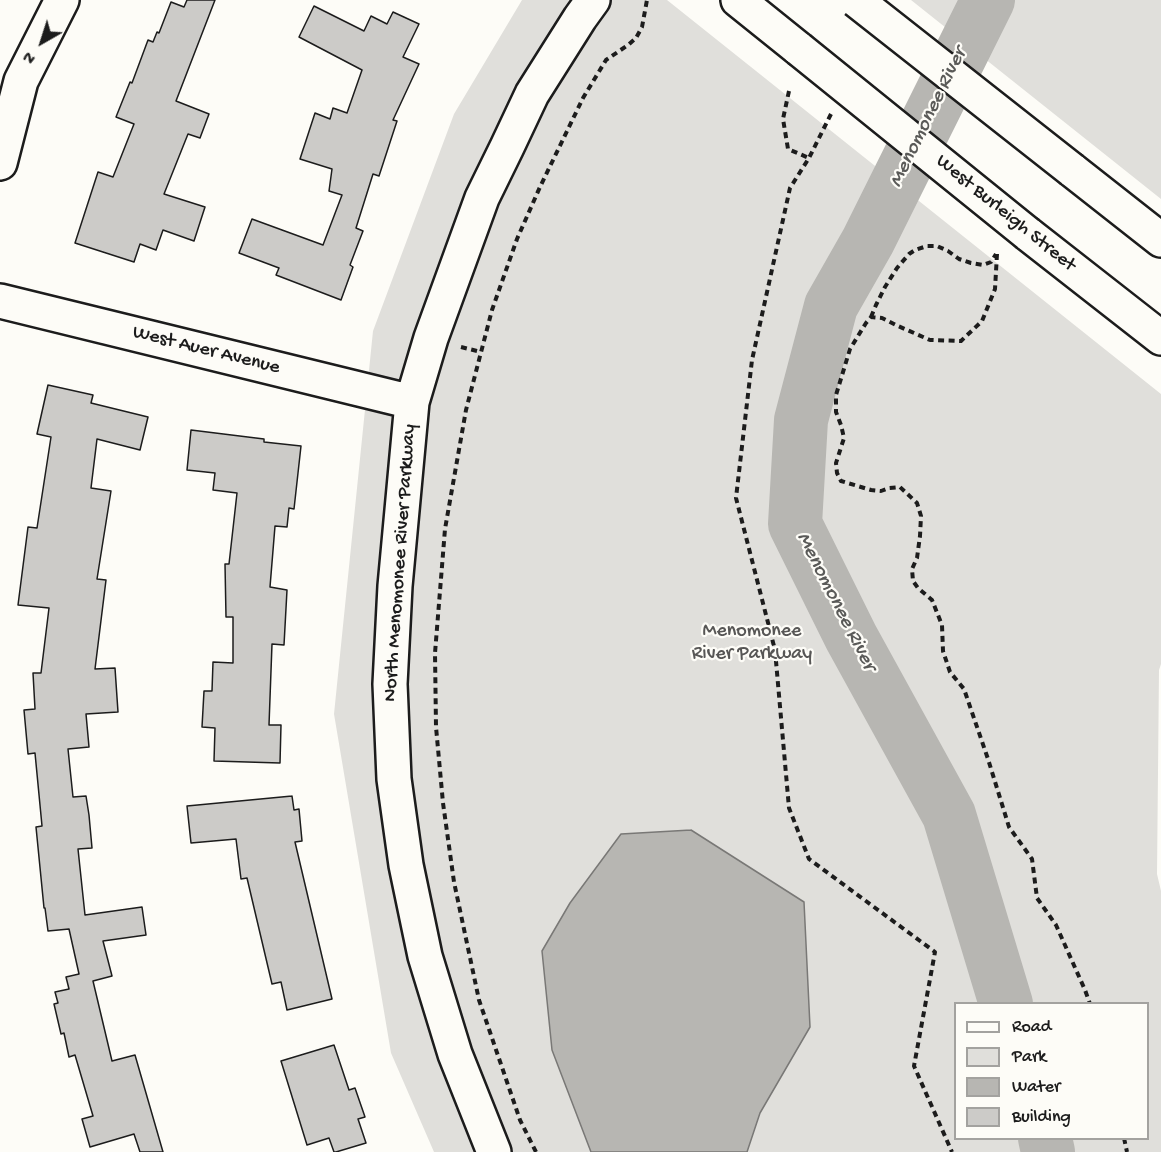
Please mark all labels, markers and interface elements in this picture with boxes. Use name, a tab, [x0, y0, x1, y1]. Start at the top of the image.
north arrow	[12, 12, 72, 72]
water label: Menomonee River	[884, 44, 974, 192]
text: N	[20, 46, 40, 67]
street label: West Burleigh Street	[930, 150, 1080, 278]
street label: West Auer Avenue	[130, 321, 282, 381]
street label: North Menomonee River Parkway	[379, 423, 423, 703]
water label: Menomonee River	[789, 529, 881, 675]
park label: Menomonee River Parkway	[692, 620, 812, 667]
legend	[954, 1002, 1149, 1140]
text: Road	[1012, 1017, 1051, 1038]
text: Park	[1012, 1047, 1046, 1068]
text: Water	[1012, 1077, 1060, 1098]
text: Building	[1012, 1107, 1071, 1128]

